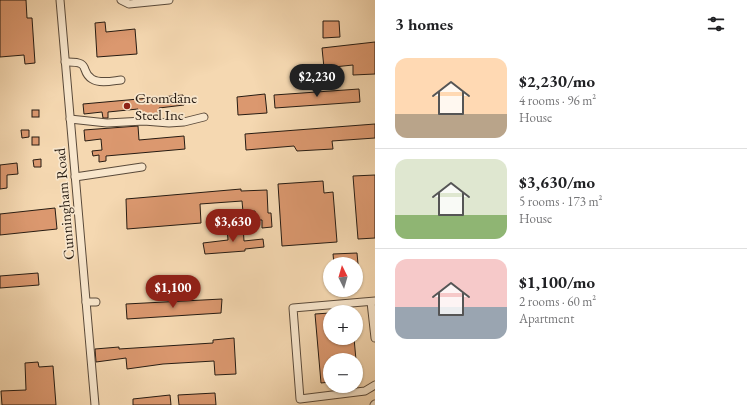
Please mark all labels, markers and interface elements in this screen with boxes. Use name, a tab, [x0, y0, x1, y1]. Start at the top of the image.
text: 3 homes	[395, 13, 453, 35]
icon: filters	[705, 13, 727, 35]
pin: $2,230	[284, 64, 350, 98]
text: $2,230	[299, 68, 335, 85]
text: $2,230/mo	[519, 70, 595, 92]
icon: home	[427, 74, 475, 122]
place label: Cromdane Steel Inc	[135, 88, 197, 124]
text: 4 rooms · 96 m²	[519, 92, 596, 109]
marker: Cromdane Steel Inc	[122, 101, 132, 111]
text: House	[519, 109, 552, 126]
street label: Cunningham Road	[50, 147, 78, 261]
text: $3,630/mo	[519, 171, 595, 193]
icon: home	[427, 175, 475, 223]
text: 5 rooms · 173 m²	[519, 193, 603, 210]
pin: $3,630	[200, 209, 266, 243]
text: House	[519, 210, 552, 227]
text: $3,630	[215, 213, 251, 230]
north arrow	[323, 257, 363, 297]
map controls	[323, 257, 363, 393]
text: $1,100/mo	[519, 271, 595, 293]
pin: $1,100	[140, 275, 206, 309]
icon: home	[427, 275, 475, 323]
text: $1,100	[155, 279, 191, 296]
text: 2 rooms · 60 m²	[519, 293, 596, 310]
button: +	[323, 305, 363, 345]
text: Apartment	[519, 310, 574, 327]
button: −	[323, 353, 363, 393]

